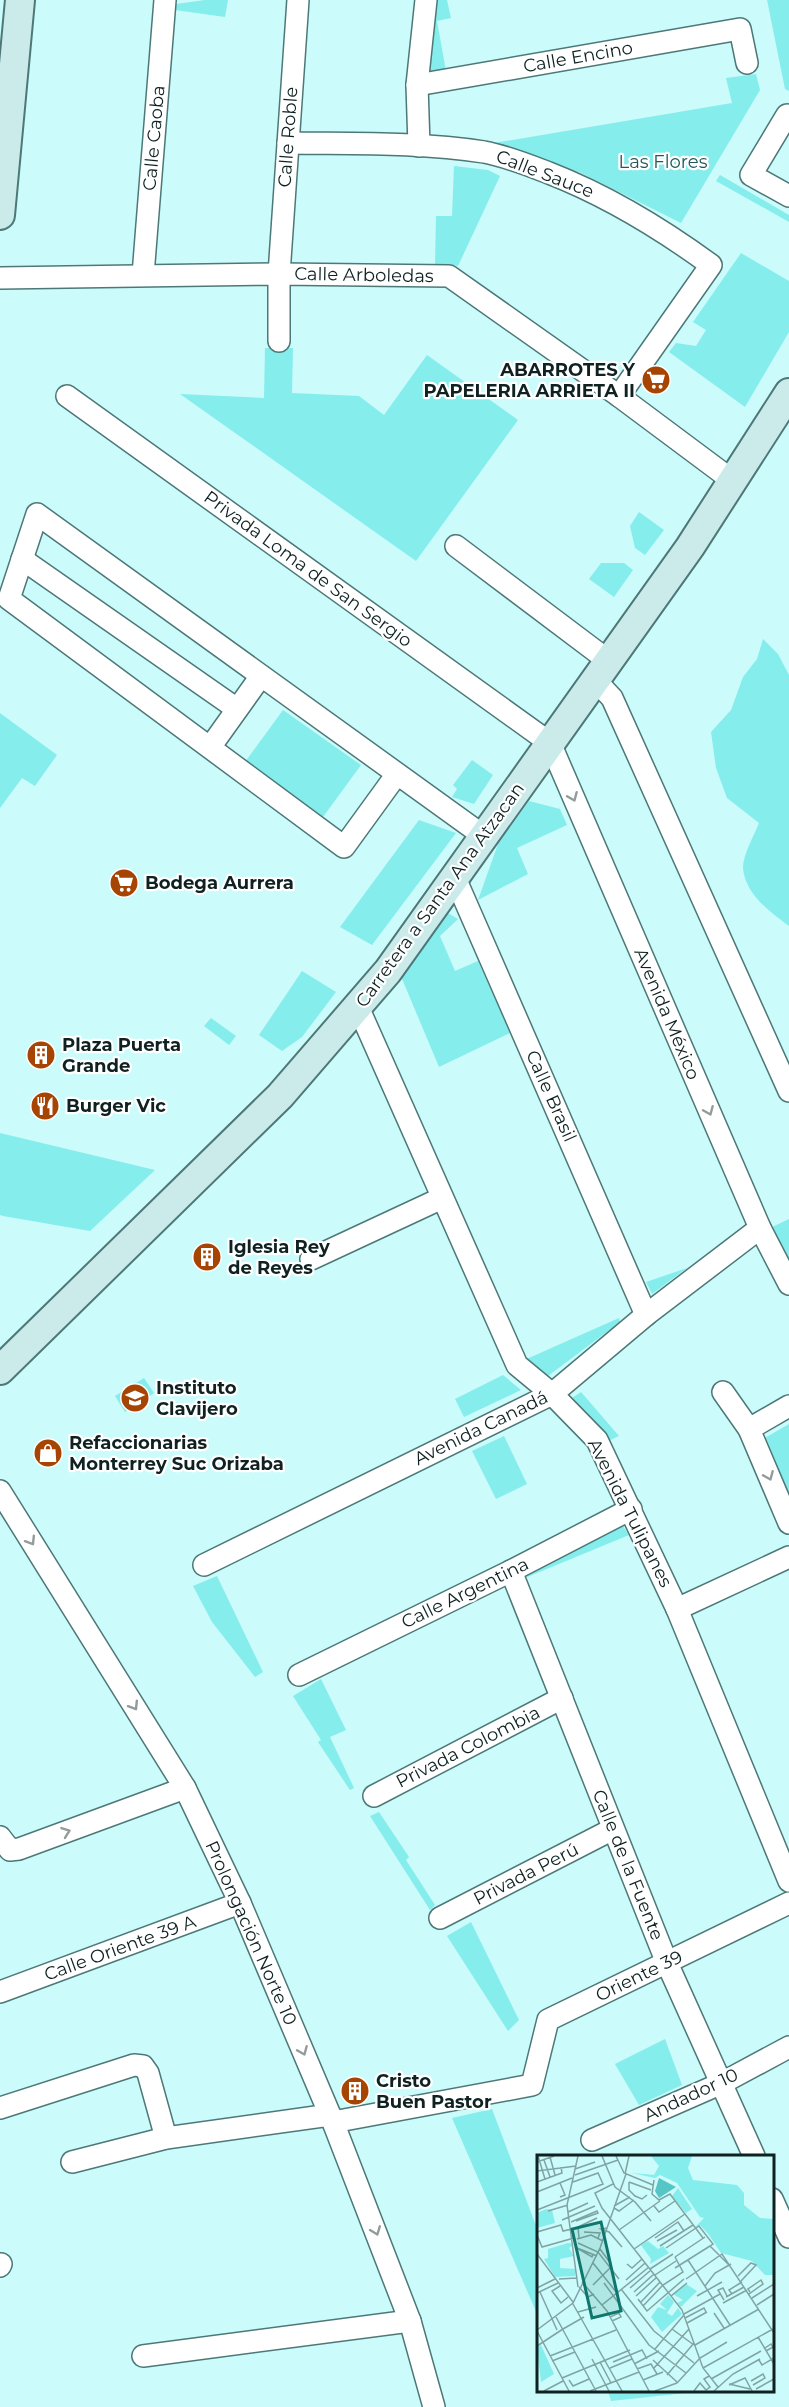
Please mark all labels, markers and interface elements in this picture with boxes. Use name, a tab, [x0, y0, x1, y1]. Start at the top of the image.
street label: Calle Encino	[521, 37, 635, 77]
street label: Calle Caoba	[138, 84, 170, 192]
street label: Calle Roble	[274, 86, 302, 188]
street label: Calle Sauce	[493, 145, 597, 203]
park label: Las Flores	[619, 151, 708, 173]
street label: Calle Arboledas	[294, 263, 434, 287]
place label: ABARROTES Y PAPELERIA ARRIETA II	[423, 359, 636, 402]
supermarket icon: ABARROTES Y PAPELERIA ARRIETA II	[640, 364, 672, 396]
street label: Privada Loma de San Sergio	[200, 486, 416, 652]
street label: Carretera a Santa Ana Atzacan	[351, 778, 529, 1012]
one-way arrow	[566, 790, 578, 801]
supermarket icon: Bodega Aurrera	[108, 867, 140, 899]
place label: Bodega Aurrera	[145, 872, 294, 894]
street label: Avenida México	[629, 945, 705, 1083]
place label: Plaza Puerta Grande	[62, 1034, 181, 1077]
building icon: Plaza Puerta Grande	[25, 1039, 57, 1071]
street label: Calle Brasil	[521, 1047, 581, 1145]
restaurant icon: Burger Vic	[29, 1090, 61, 1122]
place label: Burger Vic	[66, 1095, 166, 1117]
one-way arrow	[702, 1104, 714, 1115]
place label: Iglesia Rey de Reyes	[228, 1236, 330, 1279]
building icon: Iglesia Rey de Reyes	[191, 1241, 223, 1273]
place label: Instituto Clavijero	[156, 1377, 238, 1420]
school or university icon: Instituto Clavijero	[119, 1382, 151, 1414]
street label: Avenida Canadá	[410, 1386, 552, 1470]
place label: Refaccionarias Monterrey Suc Orizaba	[69, 1432, 284, 1475]
street label: Avenida Tulipanes	[583, 1435, 677, 1591]
shop icon: Refaccionarias Monterrey Suc Orizaba	[32, 1437, 64, 1469]
one-way arrow	[762, 1469, 774, 1480]
one-way arrow	[23, 1535, 35, 1545]
street label: Calle Argentina	[398, 1553, 532, 1633]
one-way arrow	[127, 1700, 138, 1711]
street label: Privada Colombia	[392, 1701, 544, 1793]
street label: Calle de la Fuente	[588, 1786, 668, 1944]
one-way arrow	[60, 1827, 70, 1840]
street label: Prolongación Norte 10	[200, 1837, 302, 2029]
street label: Privada Perú	[470, 1838, 582, 1910]
street label: Calle Oriente 39 A	[41, 1910, 199, 1986]
street label: Oriente 39	[592, 1946, 686, 2006]
one-way arrow	[296, 2044, 308, 2055]
street label: Andador 10	[640, 2064, 742, 2126]
place label: Cristo Buen Pastor	[376, 2070, 492, 2113]
building icon: Cristo Buen Pastor	[339, 2075, 371, 2107]
inset map	[537, 2155, 774, 2392]
one-way arrow	[368, 2226, 381, 2236]

